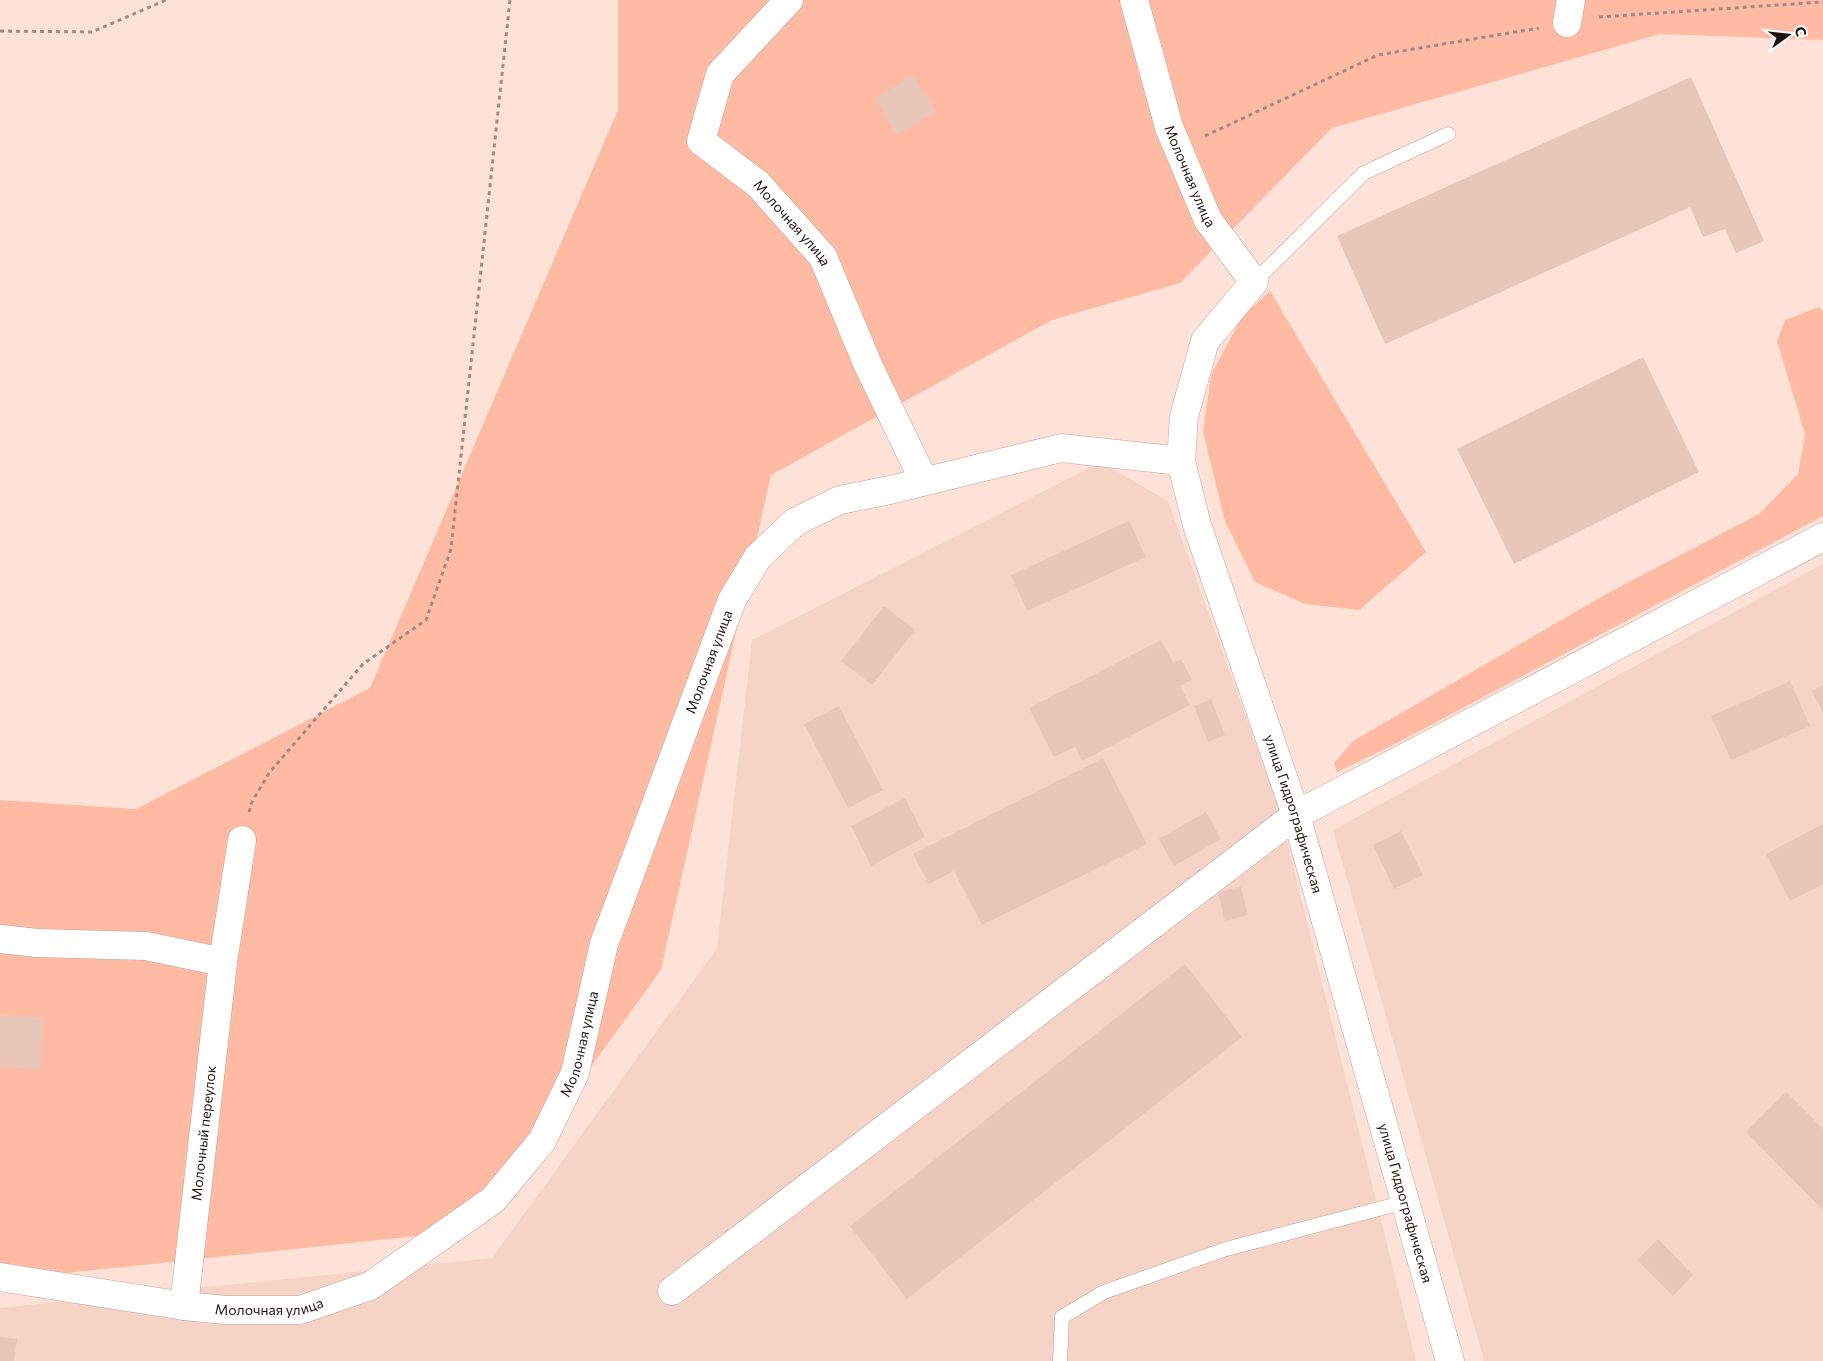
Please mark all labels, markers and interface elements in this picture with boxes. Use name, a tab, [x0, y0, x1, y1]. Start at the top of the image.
north arrow	[1763, 10, 1813, 60]
text: С	[1792, 25, 1810, 38]
street label: Молочная улица	[1161, 122, 1219, 230]
street label: Молочная улица	[750, 176, 835, 268]
street label: Молочная улица	[681, 608, 735, 716]
street label: улица Гидрографическая	[1261, 732, 1327, 895]
street label: Молочная улица	[556, 989, 601, 1099]
street label: Молочный переулок	[187, 1064, 219, 1202]
street label: улица Гидрографическая	[1375, 1121, 1437, 1285]
street label: Молочная улица	[214, 1294, 325, 1318]

